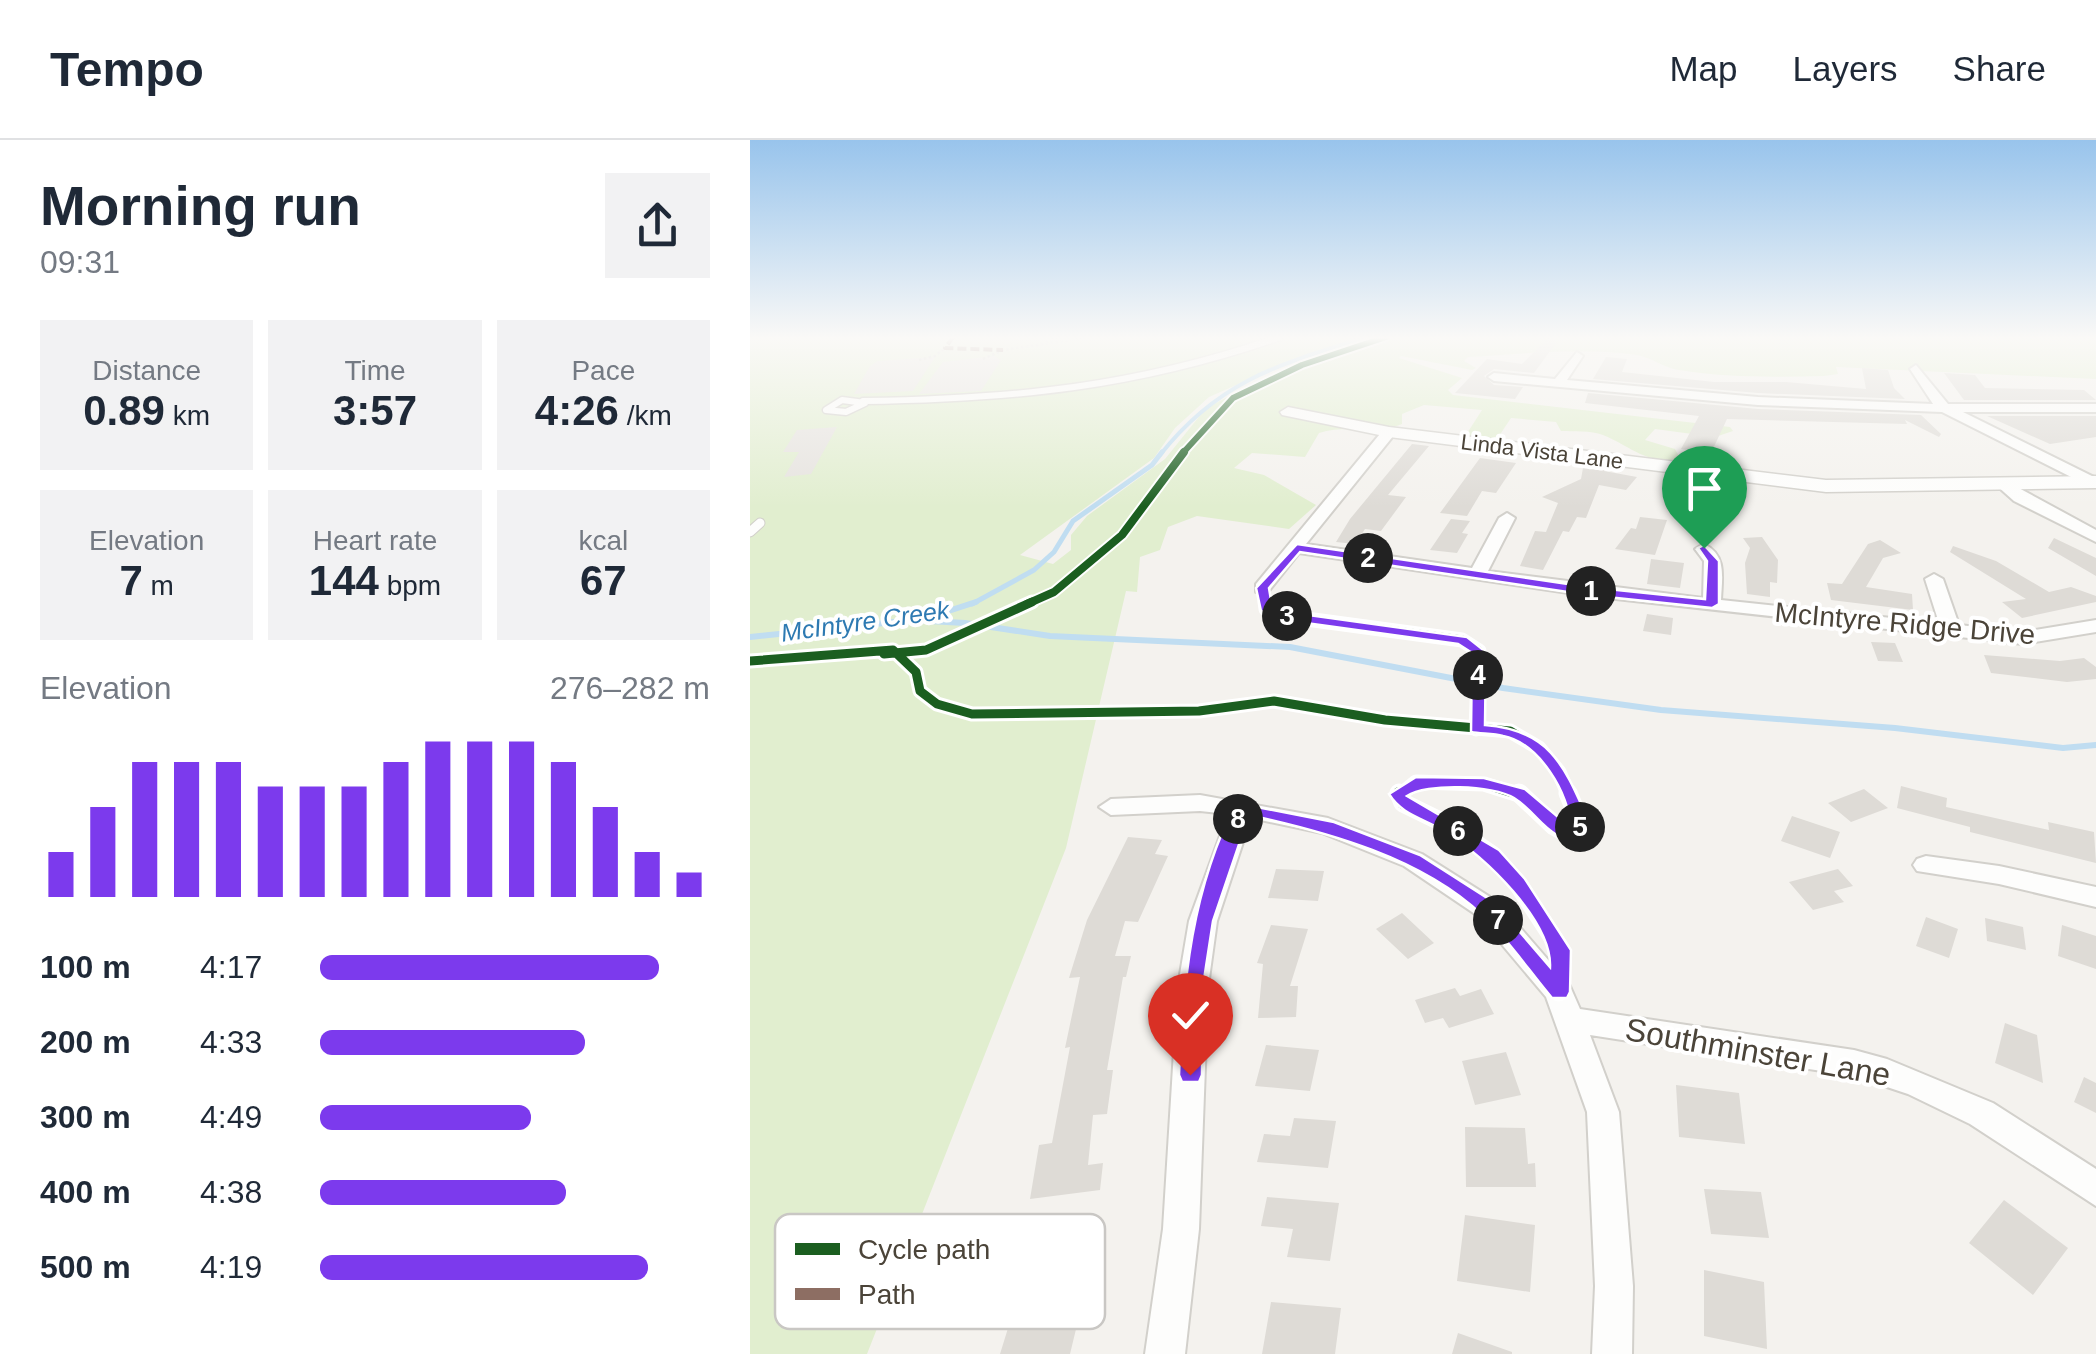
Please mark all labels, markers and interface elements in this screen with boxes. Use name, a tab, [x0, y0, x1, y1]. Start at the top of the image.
text: Tempo	[50, 43, 204, 96]
text: Map	[1669, 49, 1738, 88]
text: Layers	[1793, 49, 1898, 88]
text: Share	[1953, 49, 2046, 88]
button: share	[605, 173, 710, 278]
text: Morning run	[40, 175, 361, 237]
text: 09:31	[40, 244, 120, 280]
text: Distance	[92, 355, 201, 386]
text: Time	[344, 355, 406, 386]
text: Pace	[571, 355, 635, 386]
text: 0.89	[83, 387, 165, 434]
text: 3:57	[333, 387, 417, 434]
text: 4:26	[535, 387, 619, 434]
text: km	[165, 400, 210, 431]
text: /km	[619, 400, 672, 431]
street label: Linda Vista Lane	[1459, 429, 1625, 474]
pin	[1662, 446, 1747, 549]
icon: arrive	[1677, 461, 1732, 516]
text: Elevation	[89, 525, 204, 556]
text: Heart rate	[313, 525, 437, 556]
text: kcal	[578, 525, 628, 556]
pin: 2	[1343, 533, 1393, 583]
text: 2	[1360, 542, 1376, 573]
text: 7	[119, 557, 143, 604]
text: 144	[309, 557, 379, 604]
text: 67	[580, 557, 627, 604]
pin: 1	[1566, 566, 1616, 616]
text: m	[143, 570, 174, 601]
text: bpm	[379, 570, 441, 601]
text: 1	[1583, 575, 1599, 606]
pin: 3	[1262, 591, 1312, 641]
water label: McIntyre Creek	[779, 595, 952, 647]
street label: McIntyre Ridge Drive	[1773, 597, 2037, 650]
text: 3	[1279, 600, 1295, 631]
pin: 4	[1453, 650, 1503, 700]
text: 4	[1470, 659, 1486, 690]
text: Elevation	[40, 670, 172, 706]
text: 276–282 m	[550, 670, 710, 706]
pin: 8	[1213, 794, 1263, 844]
pin: 5	[1555, 802, 1605, 852]
text: 8	[1230, 803, 1246, 834]
pin: 6	[1433, 806, 1483, 856]
text: 5	[1572, 811, 1588, 842]
text: 6	[1450, 815, 1466, 846]
pin: 7	[1473, 895, 1523, 945]
text: 7	[1490, 904, 1506, 935]
text: 100 m	[40, 949, 131, 985]
text: 4:17	[200, 949, 262, 985]
pin	[1148, 973, 1233, 1076]
icon: check	[1163, 988, 1218, 1043]
street label: Southminster Lane	[1623, 1011, 1893, 1093]
text: 200 m	[40, 1024, 131, 1060]
text: 4:33	[200, 1024, 262, 1060]
text: 300 m	[40, 1099, 131, 1135]
text: 4:49	[200, 1099, 262, 1135]
text: 400 m	[40, 1174, 131, 1210]
text: 4:38	[200, 1174, 262, 1210]
legend	[775, 1214, 1105, 1329]
text: Cycle path	[858, 1234, 990, 1265]
text: 500 m	[40, 1249, 131, 1285]
text: 4:19	[200, 1249, 262, 1285]
text: Path	[858, 1279, 916, 1310]

